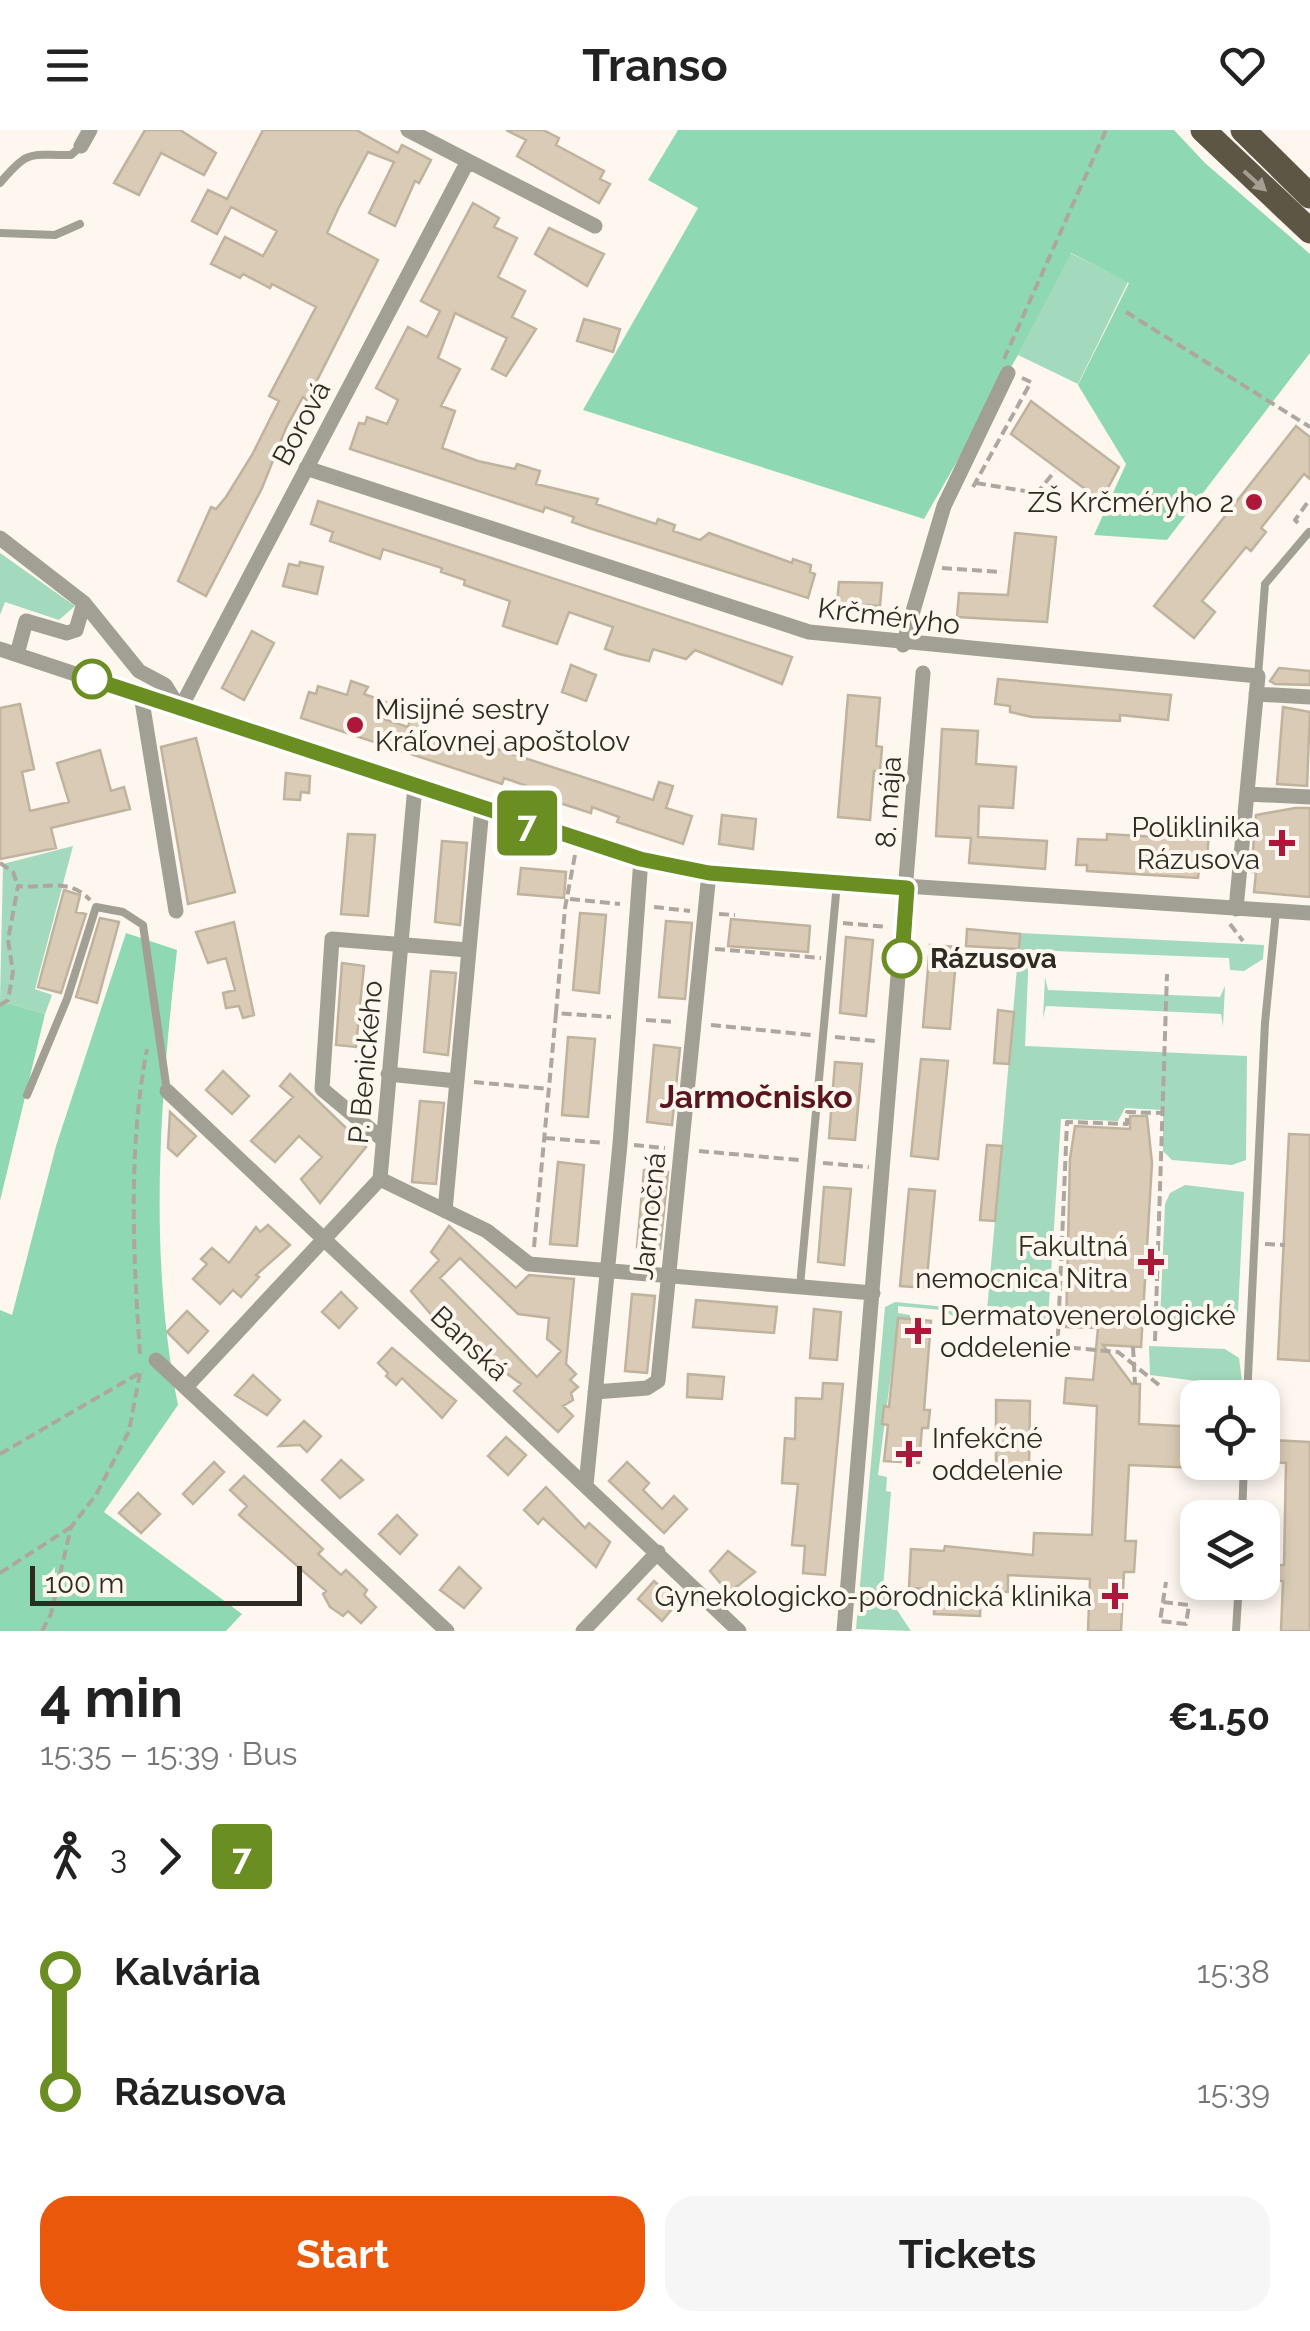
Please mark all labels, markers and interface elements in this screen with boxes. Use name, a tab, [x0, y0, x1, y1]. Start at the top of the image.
icon: menu	[40, 38, 95, 93]
icon: heart	[1215, 38, 1270, 93]
text: Transo	[582, 39, 728, 92]
one-way arrow	[1243, 170, 1267, 193]
street label: Borová	[266, 375, 337, 471]
place label: ZŠ Krčméryho 2	[1028, 485, 1234, 519]
marker: ZŠ Krčméryho 2	[1243, 491, 1265, 513]
street label: Krčméryho	[816, 591, 962, 642]
unlabelled marker	[73, 660, 111, 698]
place label: Misijné sestry Kráľovnej apoštolov	[375, 693, 630, 758]
marker: Misijné sestry Kráľovnej apoštolov	[344, 714, 366, 736]
street label: 8. mája	[869, 755, 908, 849]
line badge: 7	[494, 790, 560, 856]
text: 7	[517, 803, 537, 844]
place label: Poliklinika Rázusova	[1131, 811, 1260, 876]
marker: Poliklinika Rázusova	[1269, 830, 1295, 856]
marker: Rázusova	[883, 939, 921, 977]
place label: Rázusova	[930, 942, 1057, 975]
street label: P. Benického	[342, 979, 389, 1145]
district label: Jarmočnisko	[659, 1078, 853, 1115]
street label: Jarmočná	[626, 1151, 673, 1281]
place label: Fakultná nemocnica Nitra	[915, 1230, 1128, 1295]
marker: Fakultná nemocnica Nitra	[1138, 1249, 1164, 1275]
street label: Banská	[424, 1299, 515, 1387]
place label: Dermatovenerologické oddelenie	[940, 1299, 1236, 1364]
marker: Dermatovenerologické oddelenie	[905, 1318, 931, 1344]
map controls	[1180, 1380, 1280, 1600]
button: locate	[1180, 1380, 1280, 1480]
place label: Infekčné oddelenie	[932, 1422, 1063, 1487]
marker: Infekčné oddelenie	[896, 1441, 922, 1467]
button: layers	[1180, 1500, 1280, 1600]
scale bar	[30, 1561, 302, 1606]
text: 100 m	[45, 1567, 124, 1600]
place label: Gynekologicko-pôrodnická klinika	[655, 1580, 1092, 1613]
marker: Gynekologicko-pôrodnická klinika	[1102, 1583, 1128, 1609]
text: 4 min	[40, 1665, 183, 1730]
text: €1.50	[1168, 1694, 1270, 1739]
text: 15:35 – 15:39 · Bus	[40, 1735, 297, 1772]
icon: walk	[40, 1829, 95, 1884]
icon: forward	[142, 1829, 197, 1884]
text: 7	[232, 1836, 252, 1877]
text: 3	[110, 1838, 127, 1875]
text: Kalvária	[114, 1949, 261, 1994]
text: 15:38	[1197, 1953, 1270, 1990]
text: Rázusova	[114, 2069, 286, 2114]
text: 15:39	[1197, 2073, 1270, 2110]
button: Start	[40, 2196, 645, 2311]
button: Tickets	[665, 2196, 1270, 2311]

